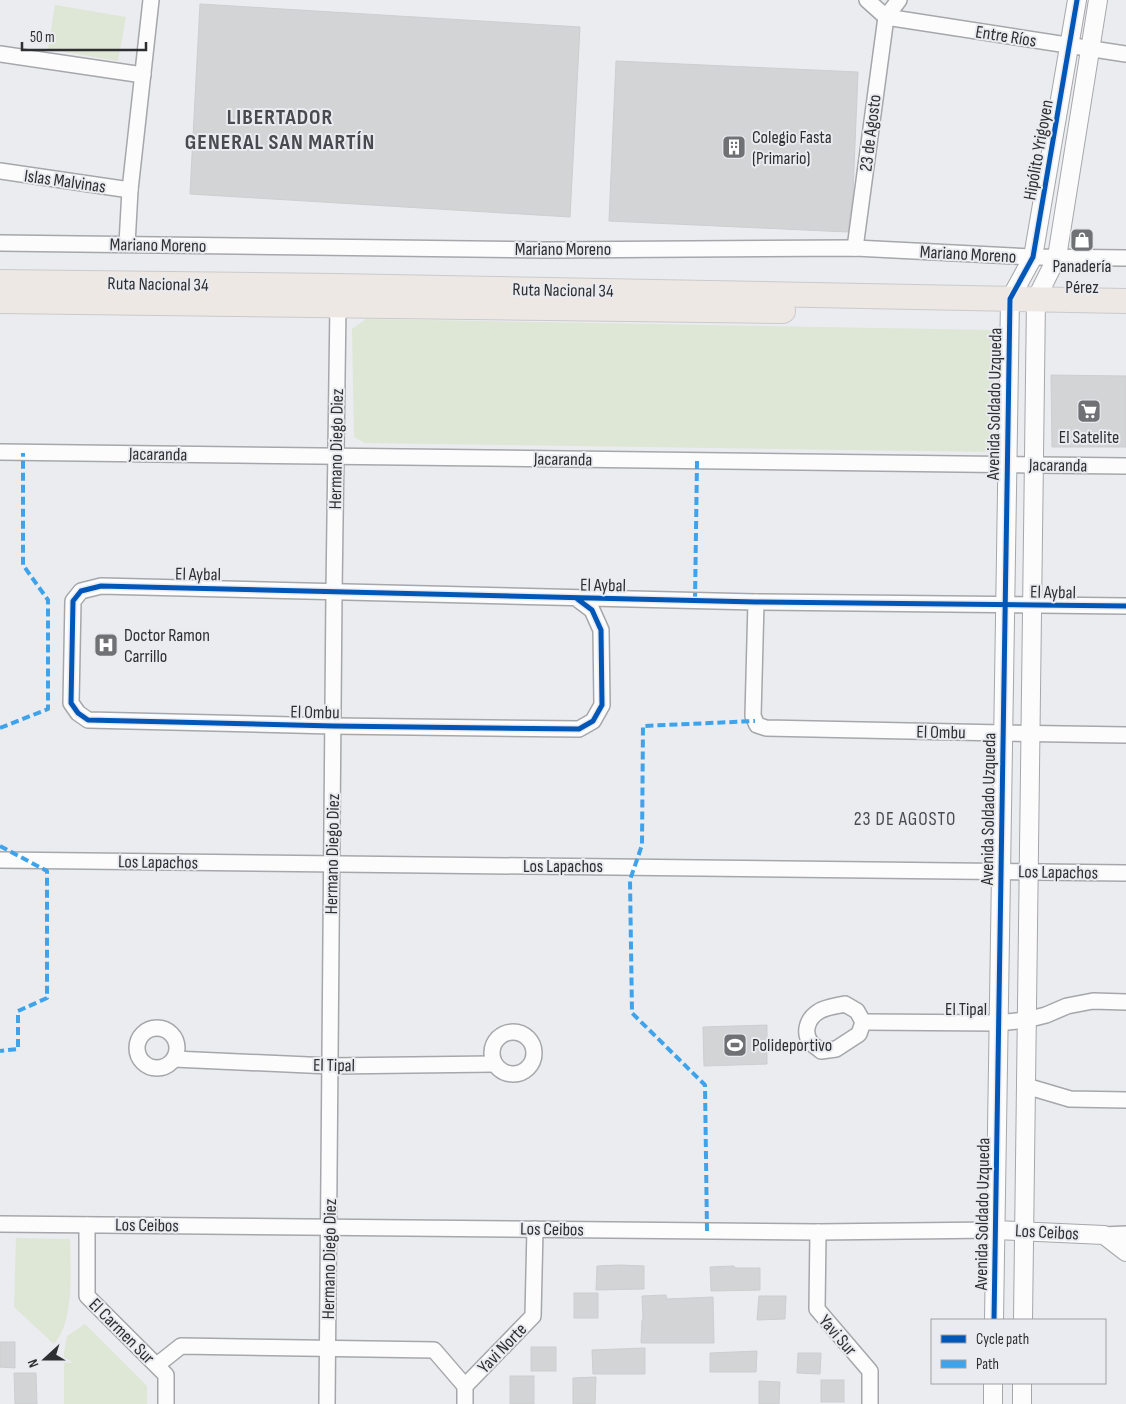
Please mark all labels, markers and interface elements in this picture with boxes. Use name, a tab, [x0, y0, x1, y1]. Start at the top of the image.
scale bar	[22, 20, 146, 52]
street label: Entre Ríos	[974, 21, 1038, 52]
text: 50 m	[30, 28, 55, 47]
street label: 23 de Agosto	[855, 93, 886, 173]
street label: Hipólito Yrigoyen	[1019, 98, 1058, 202]
district label: LIBERTADOR GENERAL SAN MARTÍN	[185, 104, 375, 156]
place label: Colegio Fasta (Primario)	[752, 127, 832, 169]
building icon: Colegio Fasta (Primario)	[721, 134, 747, 160]
street label: Islas Malvinas	[23, 165, 107, 198]
shop icon: Panadería Pérez	[1069, 227, 1095, 253]
street label: Mariano Moreno	[110, 234, 206, 257]
street label: Mariano Moreno	[515, 239, 611, 260]
street label: Mariano Moreno	[919, 241, 1017, 268]
place label: Panadería Pérez	[1052, 256, 1112, 298]
street label: Ruta Nacional 34	[107, 273, 209, 296]
street label: Ruta Nacional 34	[512, 279, 614, 302]
street label: Avenida Soldado Uzqueda	[983, 328, 1006, 481]
street label: Hermano Diego Diez	[325, 388, 348, 510]
supermarket icon: El Satelite	[1076, 398, 1102, 424]
place label: El Satelite	[1059, 427, 1119, 448]
street label: Jacaranda	[128, 443, 187, 466]
street label: Jacaranda	[533, 448, 592, 471]
street label: Jacaranda	[1028, 454, 1087, 477]
street label: El Aybal	[175, 564, 221, 585]
street label: El Aybal	[580, 575, 626, 596]
street label: El Aybal	[1030, 582, 1076, 603]
place label: Doctor Ramon Carrillo	[124, 625, 210, 667]
hospital icon: Doctor Ramon Carrillo	[93, 632, 119, 658]
street label: El Ombu	[290, 702, 340, 723]
street label: El Ombu	[916, 722, 966, 743]
street label: Avenida Soldado Uzqueda	[977, 733, 1000, 886]
street label: Hermano Diego Diez	[321, 793, 344, 915]
district label: 23 DE AGOSTO	[854, 808, 956, 831]
street label: Los Lapachos	[118, 851, 198, 874]
street label: Los Lapachos	[523, 856, 603, 877]
street label: Los Lapachos	[1018, 861, 1098, 884]
street label: El Tipal	[945, 999, 987, 1020]
sports icon: Polideportivo	[722, 1032, 748, 1058]
place label: Polideportivo	[752, 1035, 832, 1056]
street label: El Tipal	[313, 1055, 355, 1076]
street label: Avenida Soldado Uzqueda	[971, 1138, 994, 1291]
street label: Hermano Diego Diez	[318, 1198, 341, 1320]
street label: Los Ceibos	[115, 1214, 179, 1237]
street label: Los Ceibos	[520, 1218, 584, 1241]
street label: Los Ceibos	[1015, 1220, 1079, 1245]
street label: El Carmen Sur	[85, 1294, 159, 1368]
street label: Yavi Sur	[814, 1311, 861, 1360]
street label: Yavi Norte	[474, 1319, 531, 1378]
legend	[931, 1319, 1106, 1384]
text: Cycle path	[976, 1330, 1029, 1349]
north arrow	[20, 1334, 70, 1384]
text: Path	[976, 1355, 999, 1374]
text: N	[24, 1357, 43, 1370]

